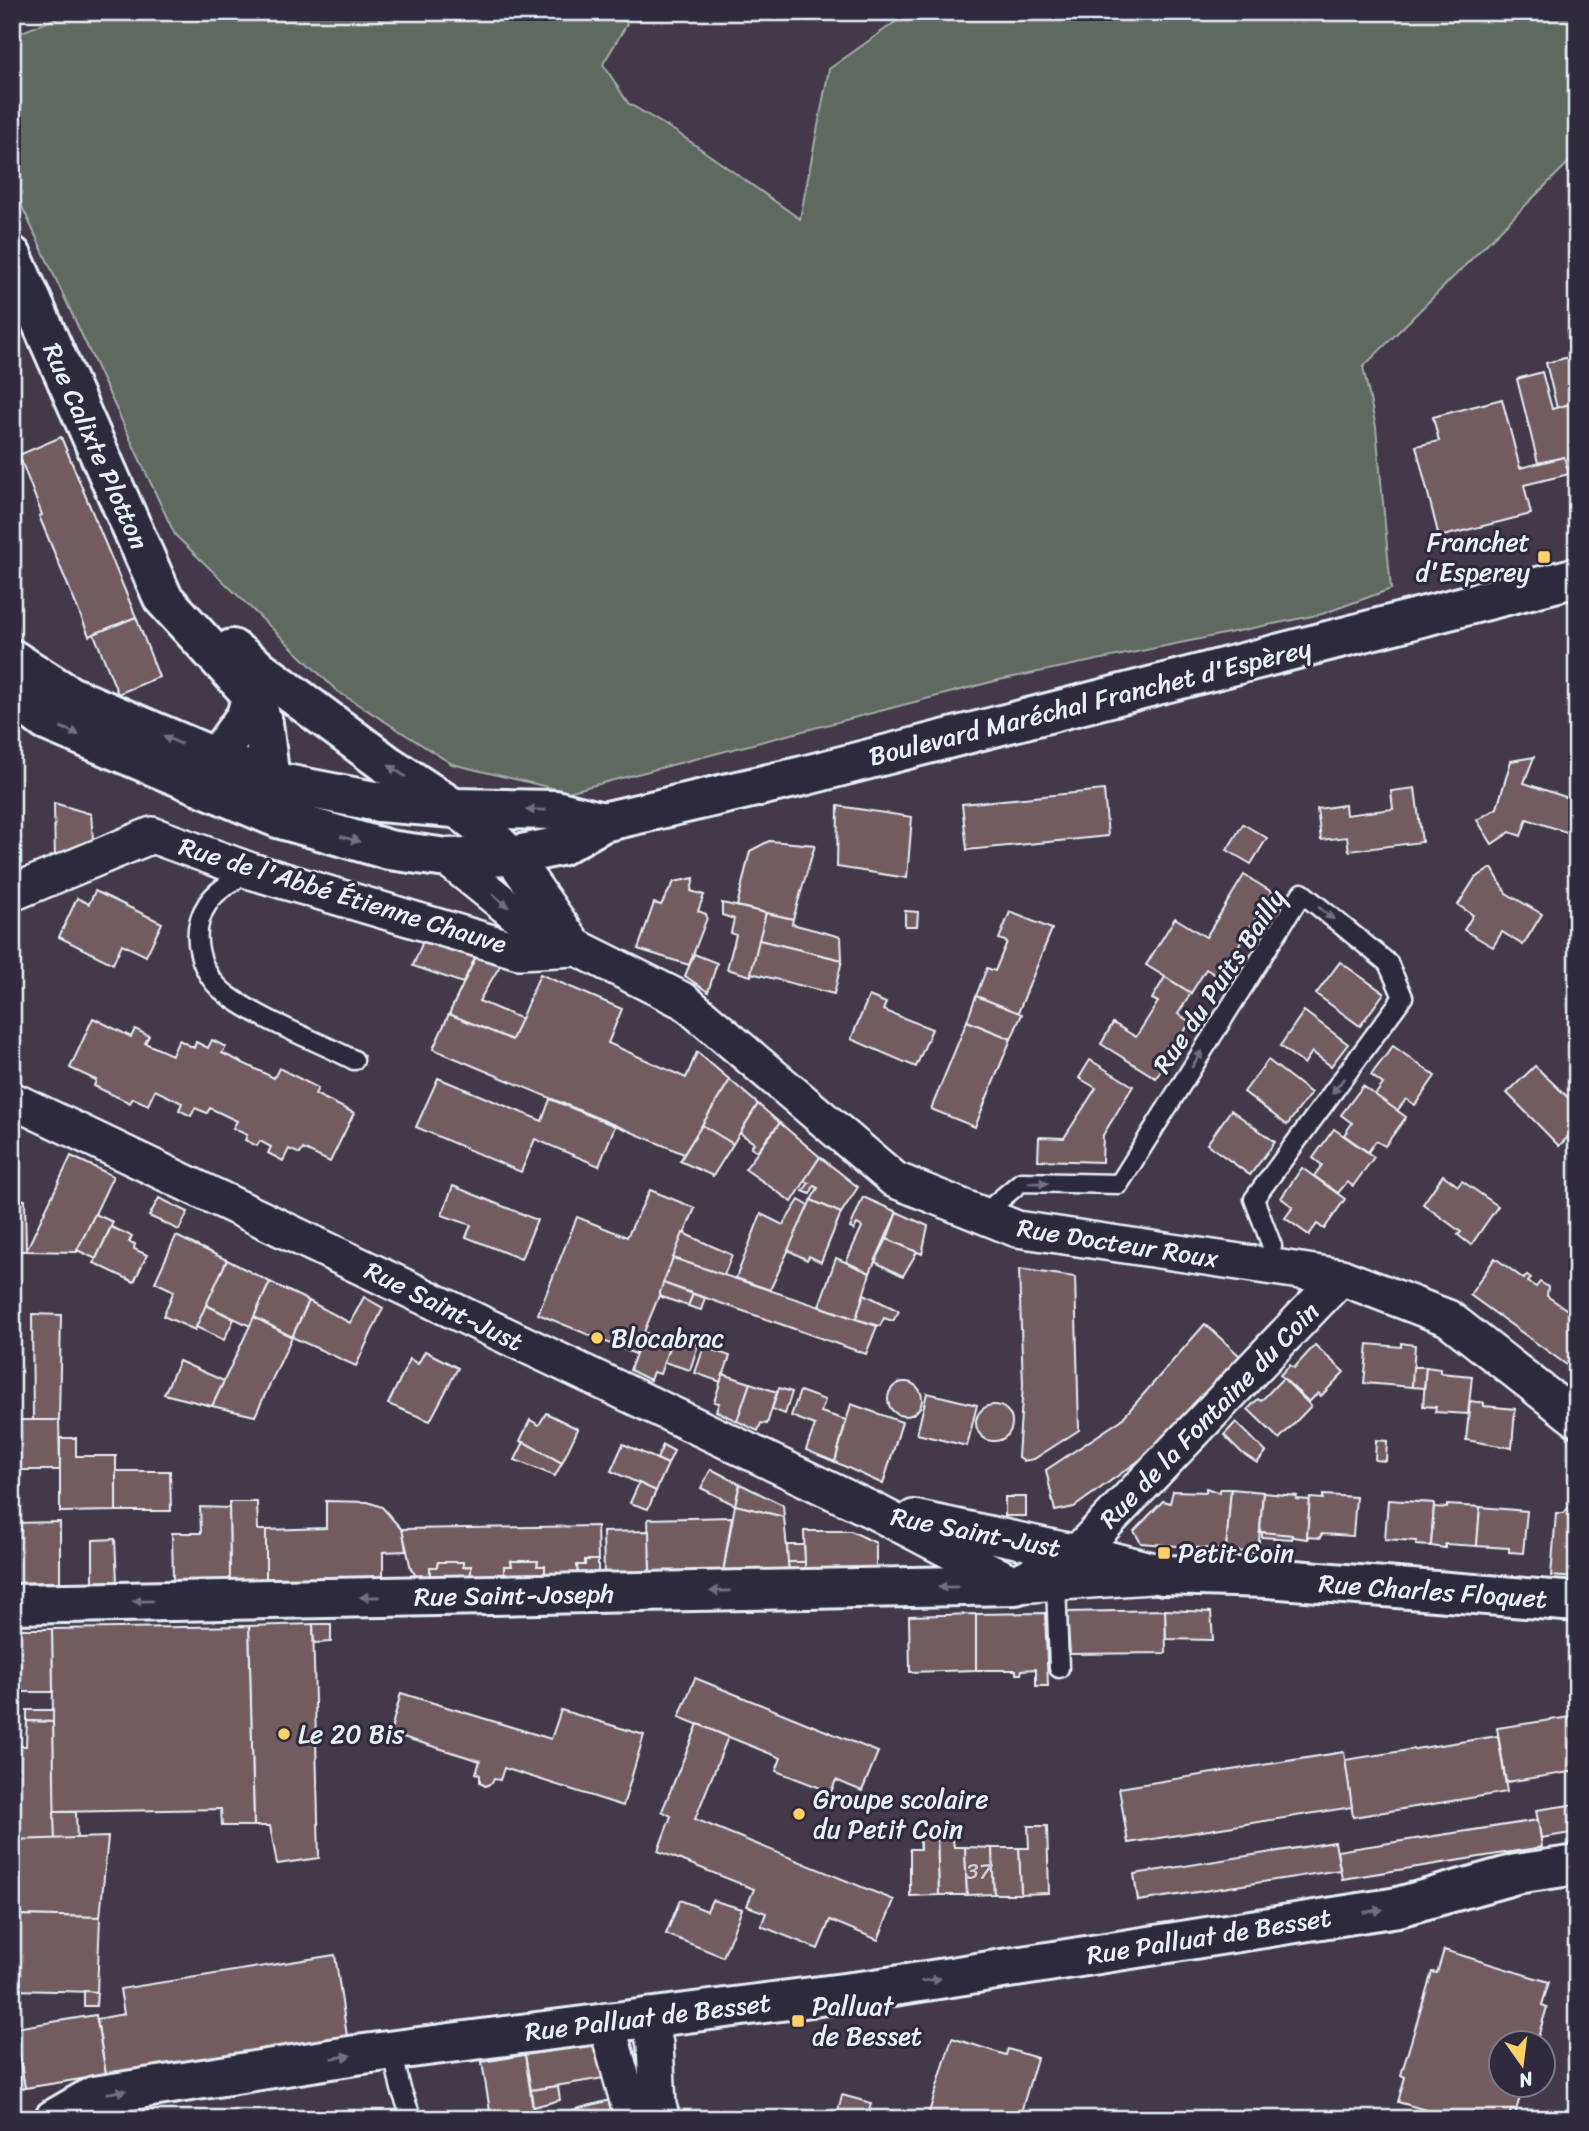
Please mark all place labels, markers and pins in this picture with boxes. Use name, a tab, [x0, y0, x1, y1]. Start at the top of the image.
place label: Franchet d'Esperey	[1416, 519, 1531, 595]
marker: Franchet d'Esperey	[1536, 549, 1552, 565]
place label: Blocabrac	[611, 1315, 725, 1361]
marker: Blocabrac	[589, 1330, 605, 1346]
place label: Petit Coin	[1178, 1530, 1294, 1576]
marker: Petit Coin	[1156, 1545, 1172, 1561]
place label: Le 20 Bis	[298, 1711, 405, 1757]
marker: Le 20 Bis	[276, 1726, 292, 1742]
place label: Groupe scolaire du Petit Coin	[813, 1776, 989, 1852]
marker: Groupe scolaire du Petit Coin	[791, 1806, 807, 1822]
place label: Palluat de Besset	[812, 1983, 922, 2059]
marker: Palluat de Besset	[790, 2013, 806, 2029]

